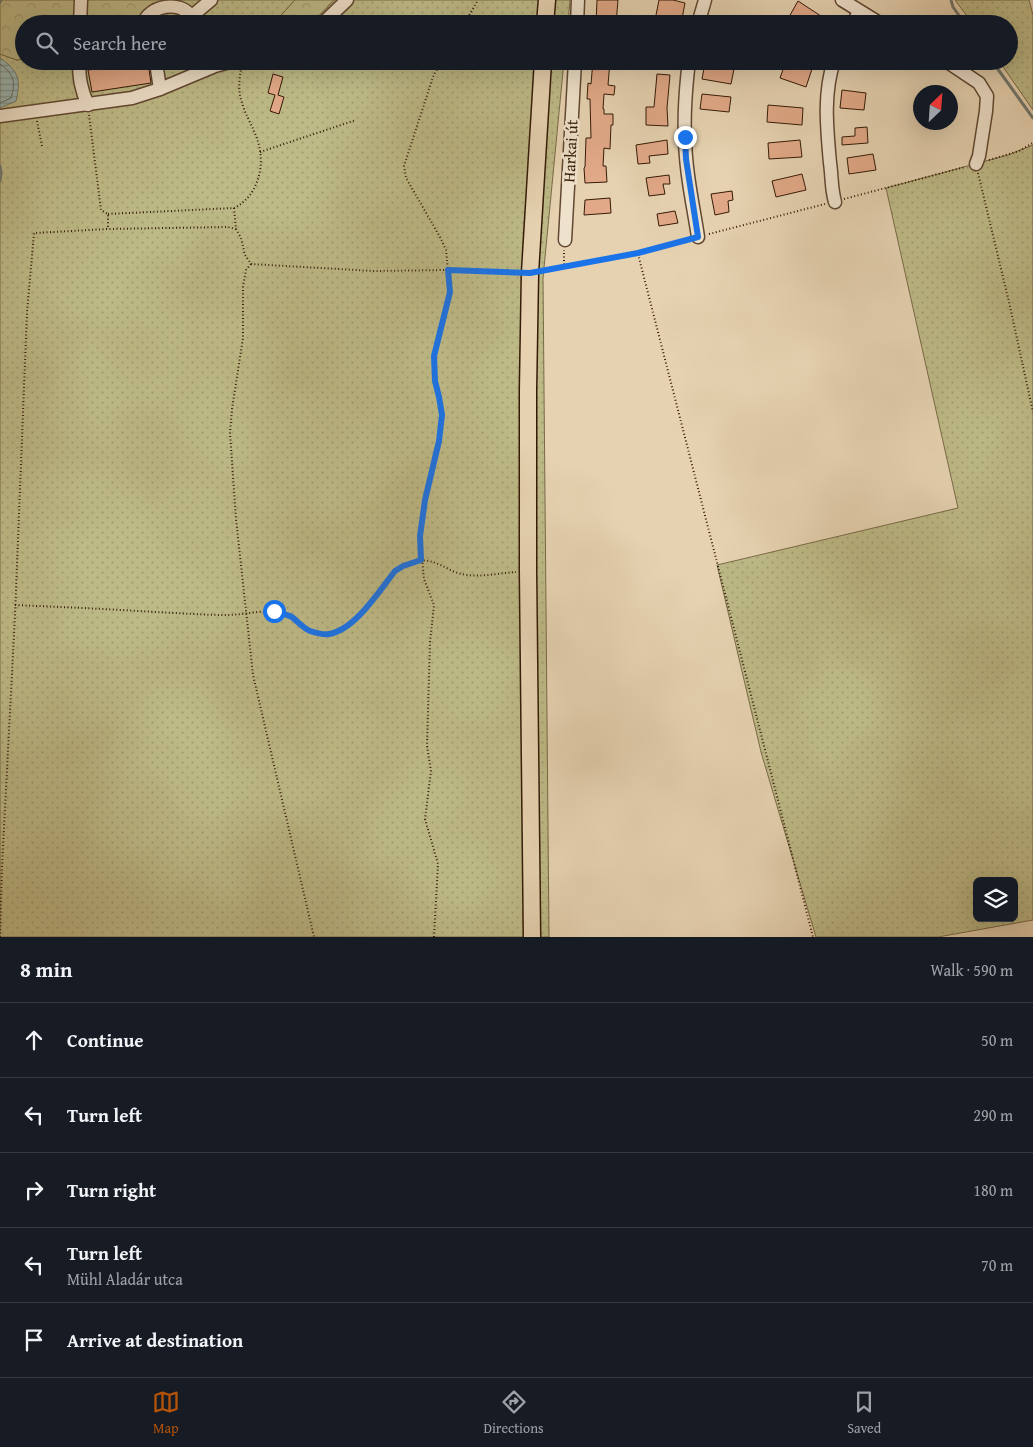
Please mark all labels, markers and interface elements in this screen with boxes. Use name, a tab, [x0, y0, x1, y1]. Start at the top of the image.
search box	[15, 15, 1018, 70]
icon: search	[33, 29, 61, 57]
text: Search here	[73, 29, 167, 57]
north arrow	[913, 85, 958, 130]
street label: Harkai út	[556, 119, 584, 183]
route end	[674, 126, 697, 149]
route start	[263, 600, 286, 623]
map controls	[973, 877, 1018, 922]
button: layers	[973, 877, 1018, 922]
text: 8 min	[20, 954, 72, 985]
text: Walk · 590 m	[930, 958, 1013, 982]
icon: ahead	[20, 1026, 48, 1054]
text: Continue	[67, 1026, 144, 1054]
text: 50 m	[981, 1028, 1013, 1052]
icon: left	[20, 1101, 48, 1129]
text: Turn left	[67, 1101, 142, 1129]
text: 290 m	[973, 1103, 1013, 1127]
icon: right	[20, 1176, 48, 1204]
text: Turn right	[67, 1176, 156, 1204]
text: 180 m	[973, 1178, 1013, 1202]
text: Turn left	[67, 1239, 142, 1267]
icon: left	[20, 1251, 48, 1279]
text: 70 m	[981, 1253, 1013, 1277]
text: Mühl Aladár utca	[67, 1267, 183, 1291]
icon: arrive	[20, 1326, 48, 1354]
text: Arrive at destination	[67, 1326, 243, 1354]
tab: Map	[152, 1388, 180, 1438]
tab: Directions	[483, 1388, 544, 1438]
tab: Saved	[847, 1388, 881, 1438]

